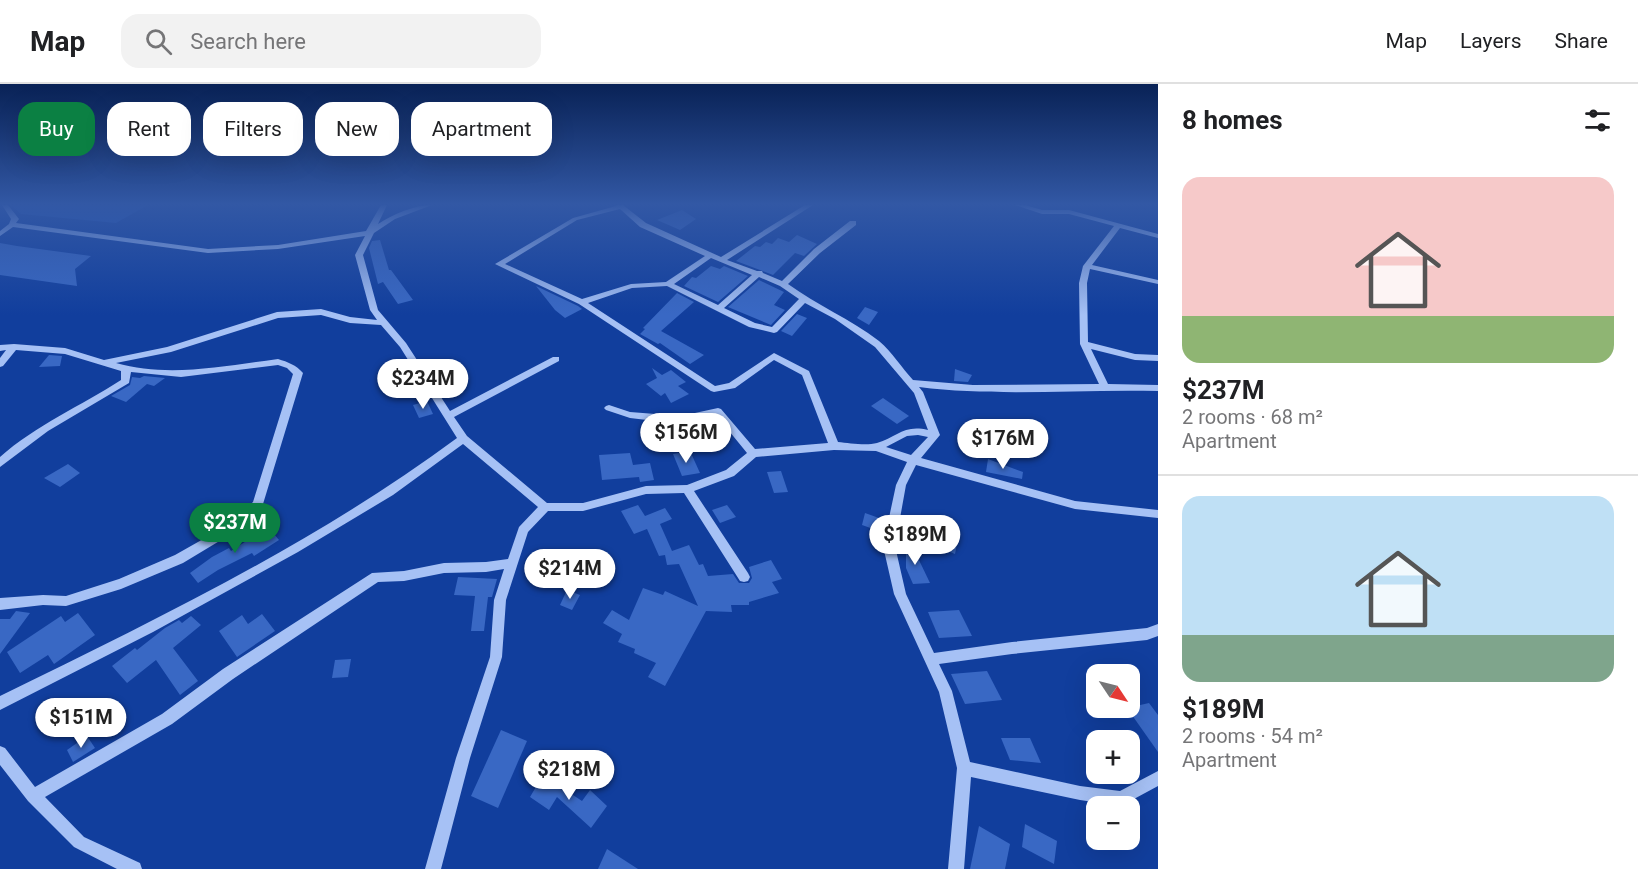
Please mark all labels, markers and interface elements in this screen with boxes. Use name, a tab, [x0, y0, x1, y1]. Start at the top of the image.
search box	[121, 14, 541, 68]
text: Map	[30, 25, 85, 58]
icon: search	[142, 25, 175, 58]
text: Search here	[190, 29, 306, 54]
text: Map	[1385, 29, 1427, 53]
text: Layers	[1460, 29, 1521, 53]
text: Share	[1554, 29, 1608, 53]
chip: Buy	[18, 102, 95, 156]
chip: Rent	[107, 102, 191, 156]
chip: Filters	[203, 102, 303, 156]
chip: New	[315, 102, 399, 156]
chip: Apartment	[411, 102, 552, 156]
icon: filters	[1581, 104, 1614, 137]
text: 8 homes	[1182, 105, 1283, 135]
icon: home	[1344, 216, 1452, 324]
pin: $234M	[381, 359, 465, 410]
text: $234M	[391, 366, 455, 390]
text: $237M	[1182, 375, 1264, 405]
text: 2 rooms · 68 m²	[1182, 405, 1323, 429]
pin: $156M	[644, 413, 728, 464]
pin: $176M	[961, 419, 1045, 470]
text: $156M	[654, 420, 718, 444]
text: $176M	[971, 426, 1035, 450]
text: Apartment	[1182, 429, 1277, 453]
pin: $237M	[193, 503, 277, 554]
text: $237M	[203, 510, 267, 534]
pin: $189M	[873, 515, 957, 566]
text: $189M	[883, 522, 947, 546]
icon: home	[1344, 535, 1452, 643]
pin: $214M	[528, 549, 612, 600]
text: $214M	[538, 556, 602, 580]
north arrow	[1086, 664, 1140, 718]
map controls	[1086, 664, 1140, 850]
text: $189M	[1182, 694, 1264, 724]
pin: $151M	[39, 698, 123, 749]
text: $151M	[49, 705, 113, 729]
text: 2 rooms · 54 m²	[1182, 724, 1323, 748]
button: +	[1086, 730, 1140, 784]
text: Apartment	[1182, 748, 1277, 772]
pin: $218M	[527, 750, 611, 801]
text: $218M	[537, 757, 601, 781]
button: −	[1086, 796, 1140, 850]

